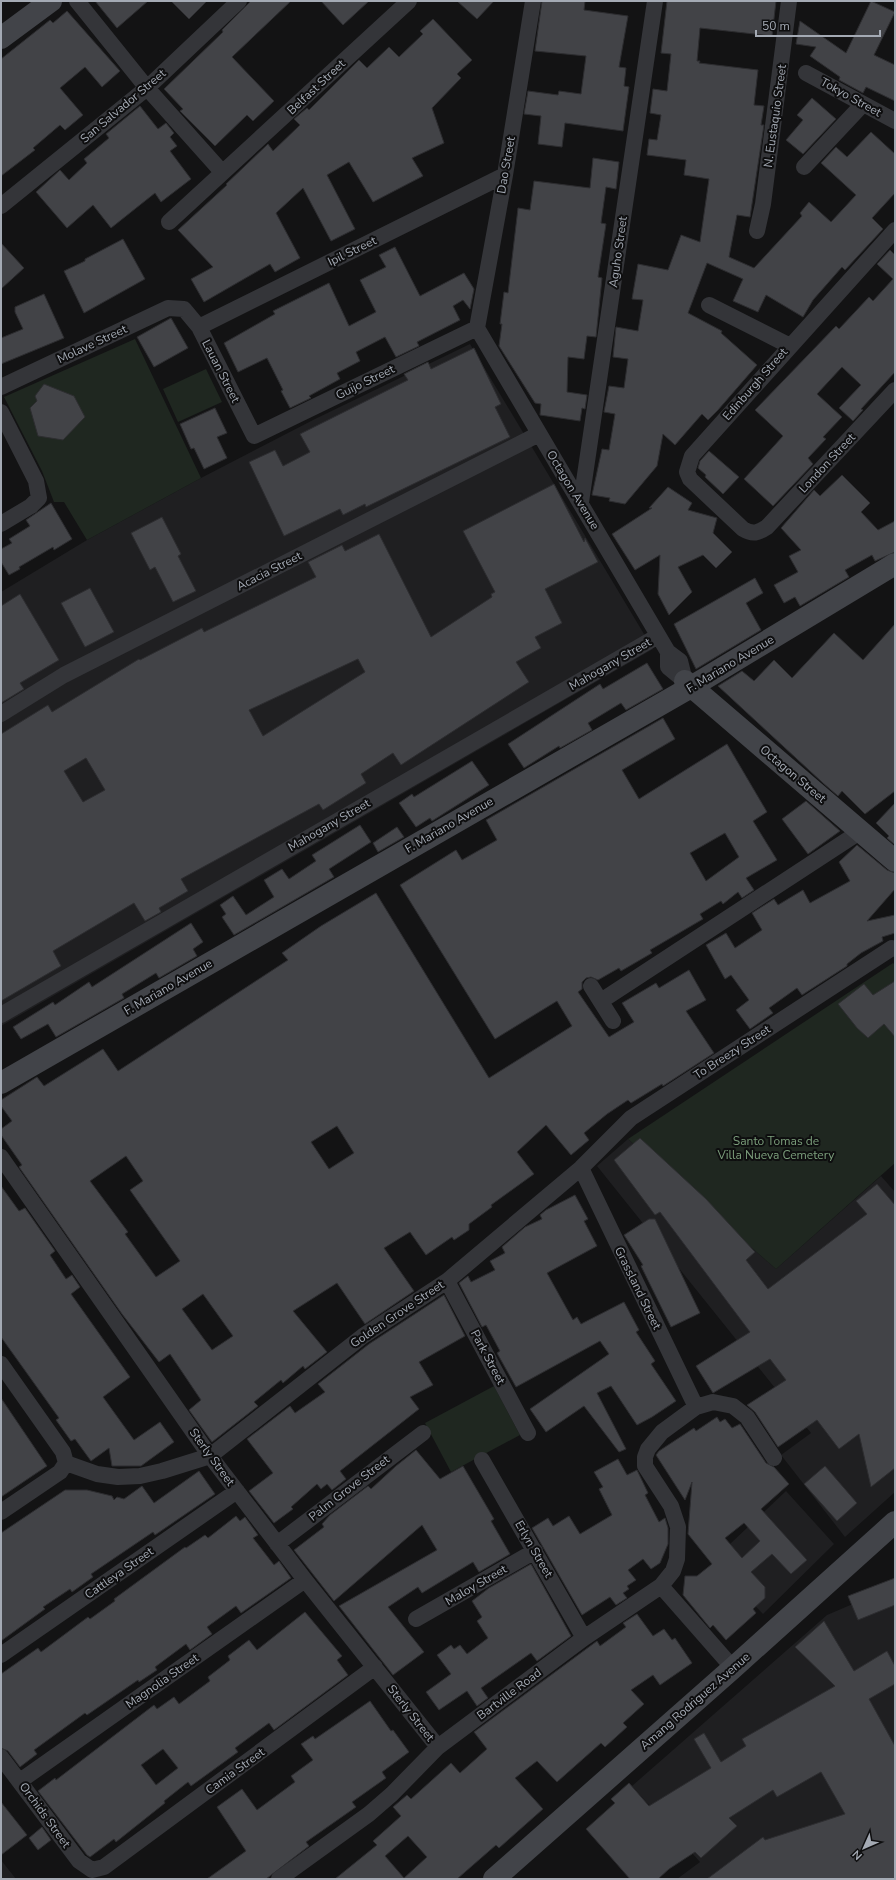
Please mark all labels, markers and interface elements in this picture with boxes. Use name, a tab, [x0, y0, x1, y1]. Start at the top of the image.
scale bar	[756, 12, 880, 38]
text: 50 m	[762, 18, 790, 34]
street label: Belfast Street	[283, 55, 349, 118]
street label: N. Eustaquio Street	[760, 63, 790, 168]
street label: San Salvador Street	[77, 65, 170, 147]
street label: Tokyo Street	[818, 74, 885, 121]
street label: Dao Street	[493, 134, 519, 195]
street label: Aguho Street	[605, 215, 631, 289]
street label: Ipil Street	[325, 232, 380, 270]
street label: Molave Street	[55, 321, 130, 367]
street label: Lauan Street	[198, 337, 244, 406]
street label: Edinburgh Street	[719, 344, 791, 424]
street label: Guijo Street	[333, 361, 398, 403]
street label: London Street	[795, 429, 859, 496]
street label: Octagon Avenue	[543, 447, 603, 533]
street label: Acacia Street	[234, 547, 305, 594]
street label: F. Mariano Avenue	[683, 632, 777, 696]
street label: Mahogany Street	[566, 634, 655, 694]
street label: Octagon Street	[757, 742, 830, 807]
street label: F. Mariano Avenue	[402, 793, 496, 857]
street label: Mahogany Street	[285, 795, 374, 855]
street label: F. Mariano Avenue	[121, 955, 215, 1019]
street label: To Breezy Street	[690, 1021, 774, 1083]
park label: Santo Tomas de Villa Nueva Cemetery	[716, 1133, 835, 1163]
street label: Grassland Street	[611, 1244, 665, 1333]
street label: Golden Grove Street	[347, 1276, 448, 1351]
street label: Park Street	[467, 1327, 509, 1388]
street label: Sterly Street	[186, 1425, 239, 1490]
street label: Palm Grove Street	[305, 1451, 393, 1525]
street label: Erlyn Street	[511, 1517, 557, 1581]
street label: Cattleya Street	[81, 1543, 157, 1603]
street label: Maloy Street	[442, 1561, 510, 1609]
street label: Magnolia Street	[122, 1649, 202, 1712]
street label: Amang Rodriguez Avenue	[637, 1649, 753, 1753]
street label: Bartville Road	[474, 1665, 544, 1723]
street label: Sterly Street	[384, 1681, 439, 1745]
street label: Camia Street	[202, 1744, 268, 1798]
street label: Orchids Street	[16, 1779, 75, 1852]
north arrow	[844, 1828, 884, 1868]
text: N	[849, 1847, 865, 1863]

